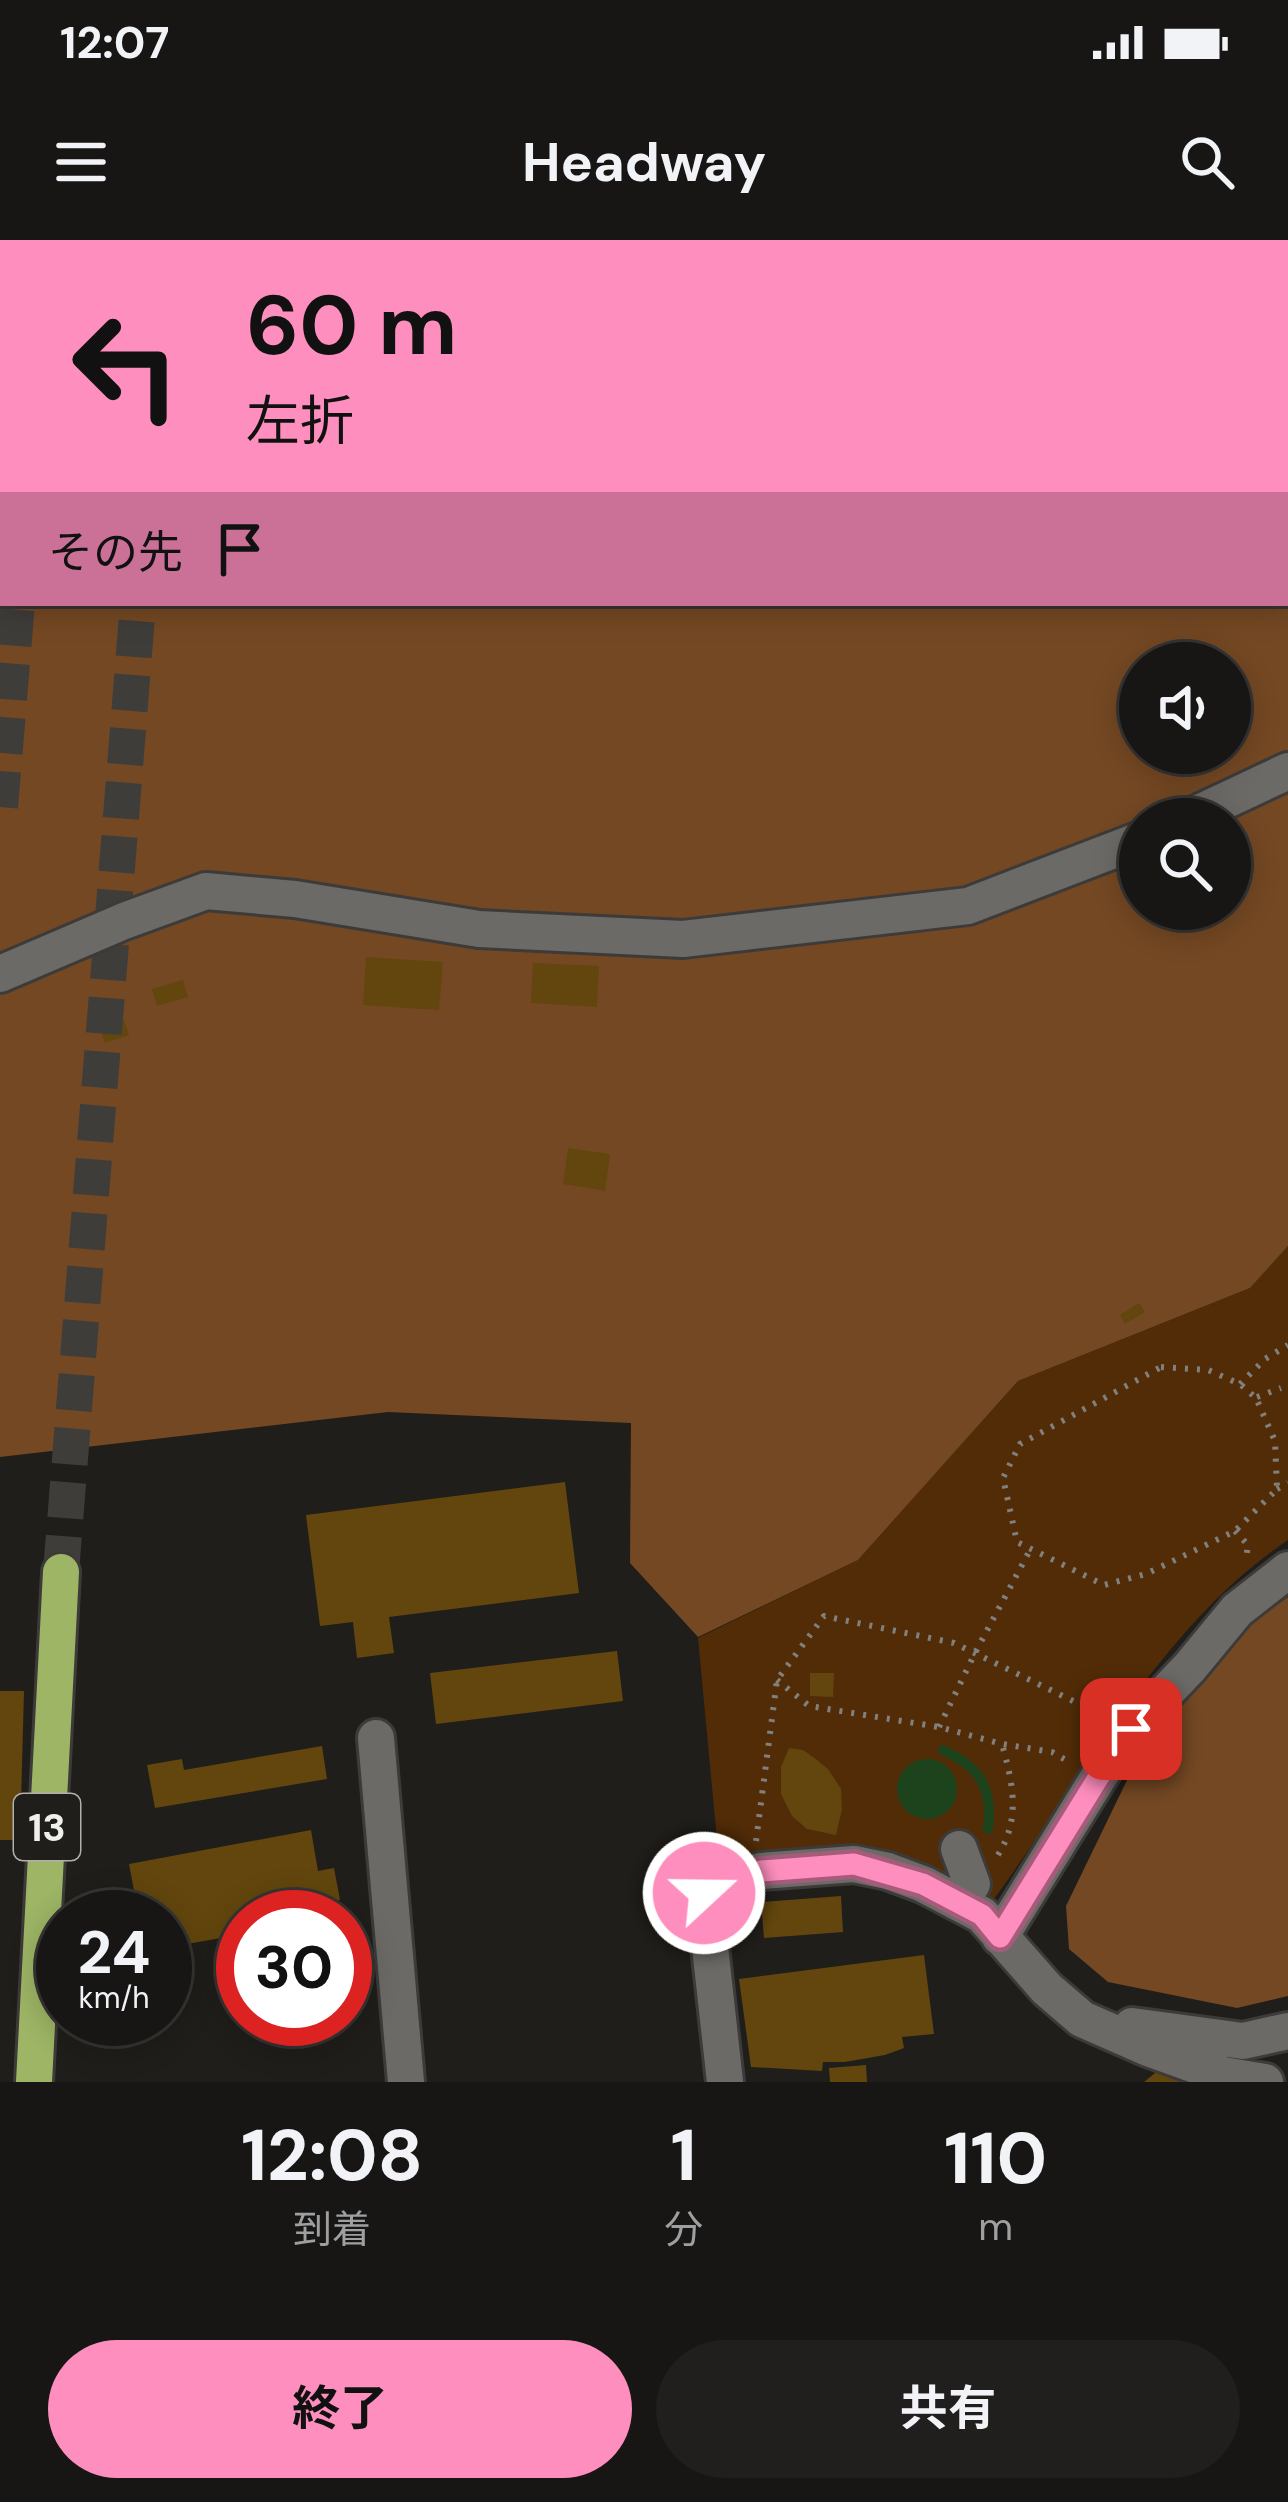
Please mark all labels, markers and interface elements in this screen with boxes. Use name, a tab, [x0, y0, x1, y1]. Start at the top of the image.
text: 12:07	[60, 13, 169, 72]
text: Headway	[522, 127, 766, 198]
icon: menu	[48, 129, 114, 195]
icon: search	[1174, 129, 1240, 195]
text: 60 m	[246, 271, 457, 380]
icon: left	[48, 288, 204, 444]
text: 左折	[246, 386, 354, 457]
icon: arrive	[207, 516, 273, 582]
text: その先	[48, 523, 183, 582]
map controls	[1119, 642, 1251, 930]
button: sound	[1119, 642, 1251, 774]
button: search	[1119, 798, 1251, 930]
pin	[1080, 1678, 1182, 1780]
icon: arrive	[1098, 1696, 1164, 1762]
road number: 13	[14, 1794, 80, 1860]
position arrow	[641, 1830, 767, 1956]
speed limit sign: 30	[216, 1890, 372, 2046]
text: 24	[77, 1913, 151, 1992]
text: km/h	[79, 1978, 149, 2017]
text: 12:08	[241, 2109, 423, 2202]
text: 1	[670, 2109, 697, 2202]
text: 110	[944, 2112, 1047, 2205]
text: m	[978, 2201, 1013, 2252]
text: 到着	[293, 2204, 371, 2255]
text: 分	[664, 2204, 703, 2255]
button: 終了	[48, 2340, 632, 2478]
button: 共有	[656, 2340, 1240, 2478]

